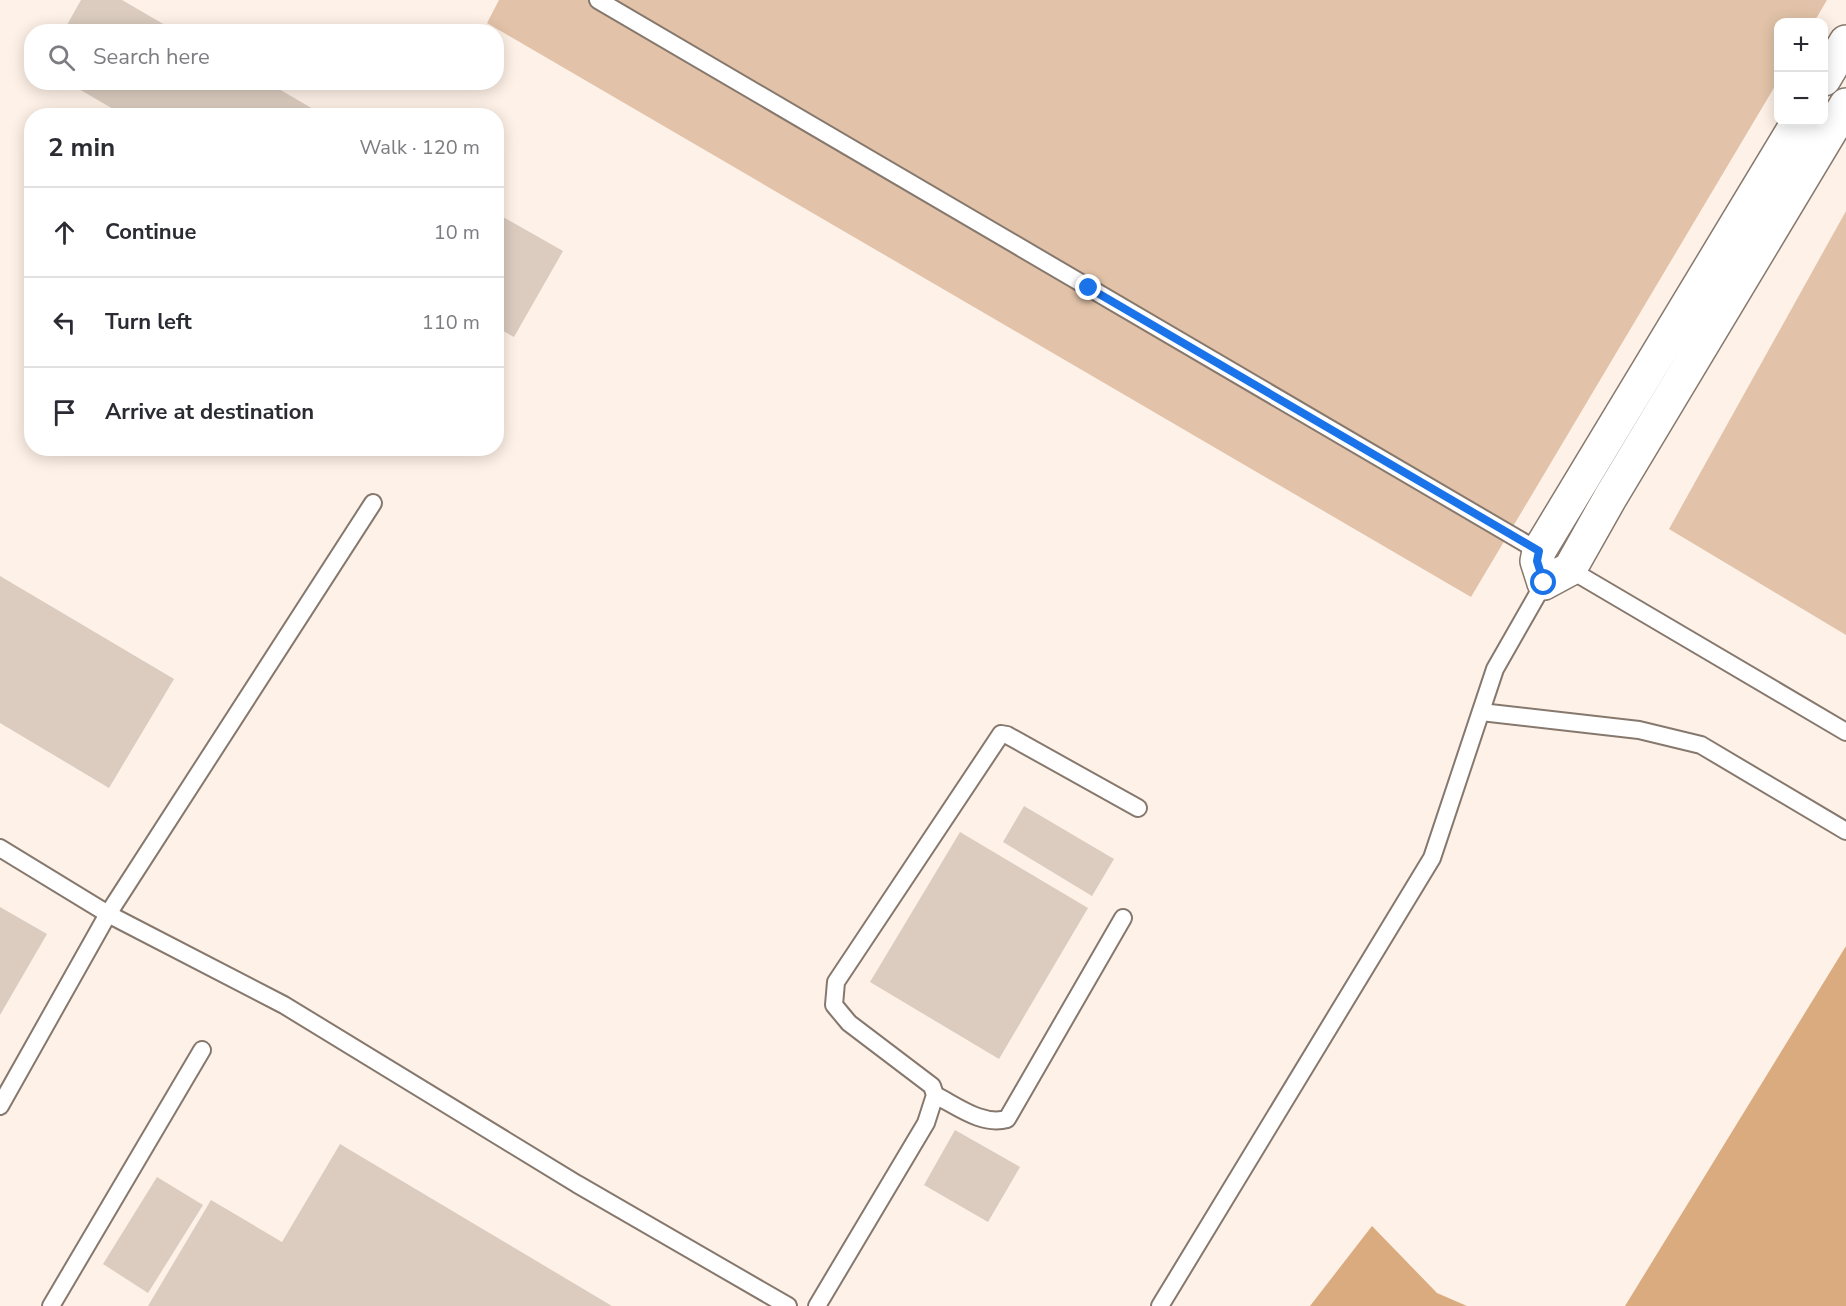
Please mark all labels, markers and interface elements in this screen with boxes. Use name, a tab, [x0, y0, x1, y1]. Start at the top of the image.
map controls	[1774, 18, 1828, 126]
button: +	[1774, 18, 1828, 72]
search box	[24, 24, 504, 90]
icon: search	[45, 41, 78, 74]
text: Search here	[93, 42, 210, 72]
button: −	[1774, 72, 1828, 126]
text: 2 min	[48, 130, 115, 165]
text: Walk · 120 m	[360, 134, 480, 161]
icon: ahead	[48, 216, 81, 249]
text: Continue	[105, 217, 196, 247]
text: 10 m	[434, 219, 480, 246]
route end	[1075, 274, 1101, 300]
icon: left	[48, 306, 81, 339]
text: Turn left	[105, 307, 192, 337]
text: 110 m	[422, 309, 480, 336]
icon: arrive	[48, 396, 81, 429]
text: Arrive at destination	[105, 397, 314, 427]
route start	[1530, 569, 1556, 595]

